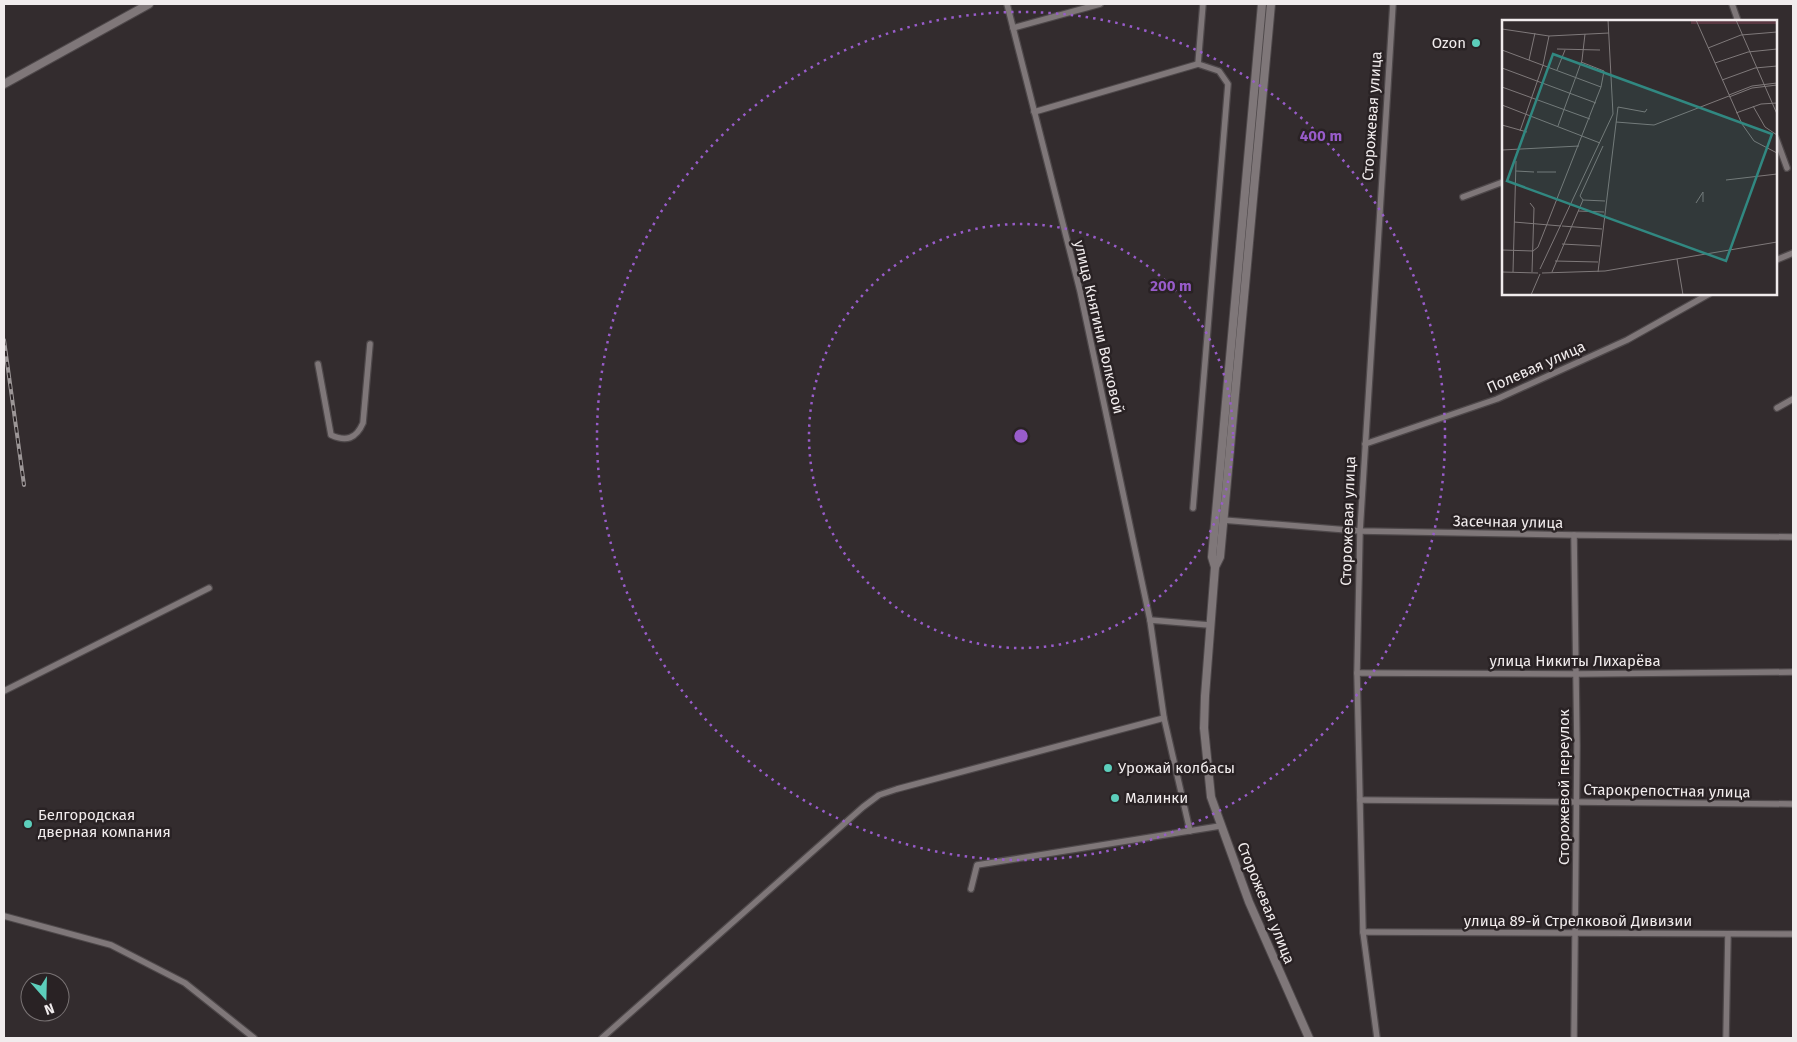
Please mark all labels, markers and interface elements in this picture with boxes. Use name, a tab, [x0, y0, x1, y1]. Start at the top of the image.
inset map	[1502, 20, 1777, 295]
place label: Ozon	[1432, 34, 1466, 52]
marker: Ozon	[1470, 37, 1482, 49]
street label: Сторожевая улица	[1358, 51, 1386, 181]
text: 400 m	[1300, 127, 1342, 145]
street label: улица Княгини Волковой	[1070, 238, 1128, 416]
text: 200 m	[1150, 277, 1192, 295]
street label: Полевая улица	[1484, 337, 1588, 397]
centre of rings	[1012, 427, 1030, 445]
street label: Сторожевая улица	[1337, 456, 1359, 586]
street label: Засечная улица	[1453, 512, 1563, 532]
street label: улица Никиты Лихарёва	[1489, 652, 1661, 670]
street label: Сторожевой переулок	[1555, 709, 1573, 865]
place label: Урожай колбасы	[1118, 759, 1235, 777]
marker: Урожай колбасы	[1102, 762, 1114, 774]
street label: Старокрепостная улица	[1583, 781, 1751, 801]
place label: Малинки	[1125, 789, 1188, 807]
marker: Малинки	[1109, 792, 1121, 804]
place label: Белгородская дверная компания	[38, 806, 171, 841]
marker: Белгородская дверная компания	[22, 818, 34, 830]
street label: Сторожевая улица	[1233, 840, 1299, 966]
street label: улица 89-й Стрелковой Дивизии	[1464, 912, 1692, 930]
north arrow	[20, 972, 70, 1022]
text: N	[42, 999, 57, 1018]

